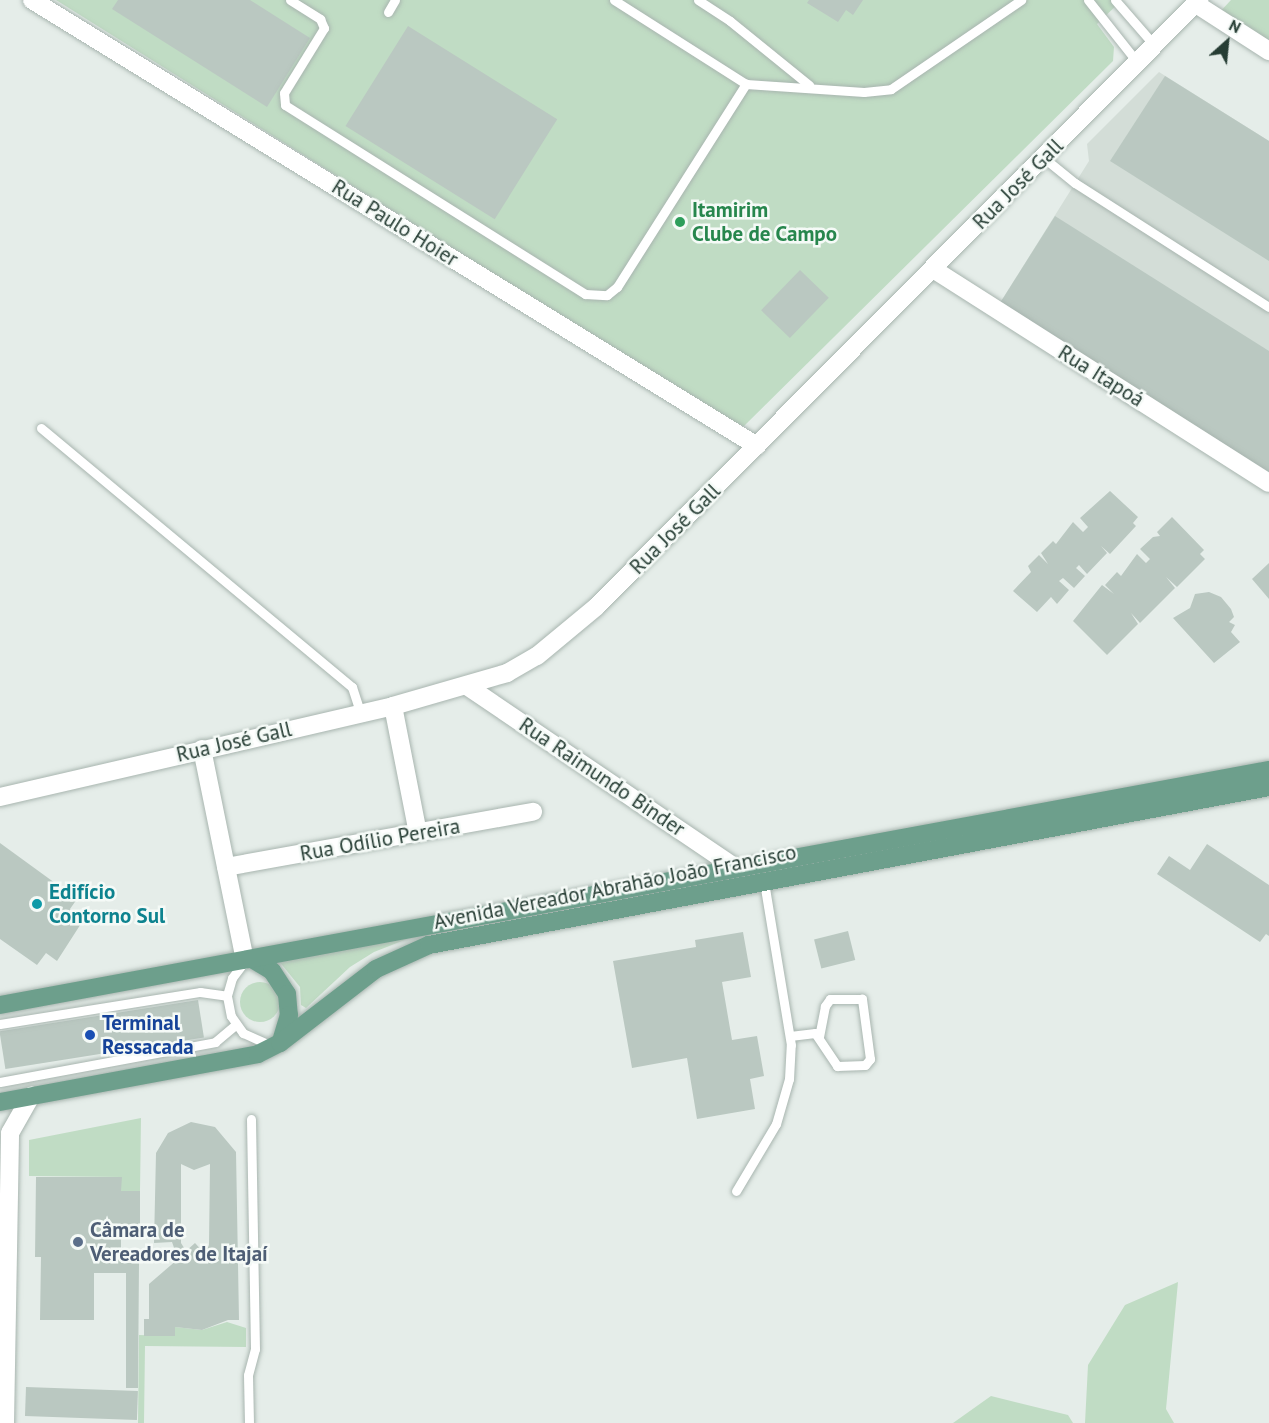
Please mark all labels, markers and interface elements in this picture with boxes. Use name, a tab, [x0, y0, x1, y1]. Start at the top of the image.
north arrow	[1197, 12, 1257, 72]
text: N	[1226, 15, 1244, 37]
street label: Rua José Gall	[967, 133, 1069, 235]
street label: Rua Paulo Hoier	[327, 174, 463, 272]
place label: Itamirim Clube de Campo	[692, 197, 837, 247]
marker: Itamirim Clube de Campo	[673, 215, 687, 229]
street label: Rua Itapoá	[1053, 340, 1149, 412]
street label: Rua José Gall	[624, 478, 726, 580]
street label: Rua Raimundo Binder	[514, 712, 690, 842]
street label: Rua José Gall	[174, 716, 294, 768]
street label: Rua Odílio Pereira	[298, 814, 462, 866]
street label: Avenida Vereador Abrahão João Francisco	[431, 839, 799, 935]
place label: Edifício Contorno Sul	[49, 879, 165, 929]
marker: Edifício Contorno Sul	[30, 897, 44, 911]
place label: Terminal Ressacada	[102, 1010, 194, 1060]
marker: Terminal Ressacada	[83, 1028, 97, 1042]
place label: Câmara de Vereadores de Itajaí	[90, 1217, 268, 1267]
marker: Câmara de Vereadores de Itajaí	[71, 1235, 85, 1249]

